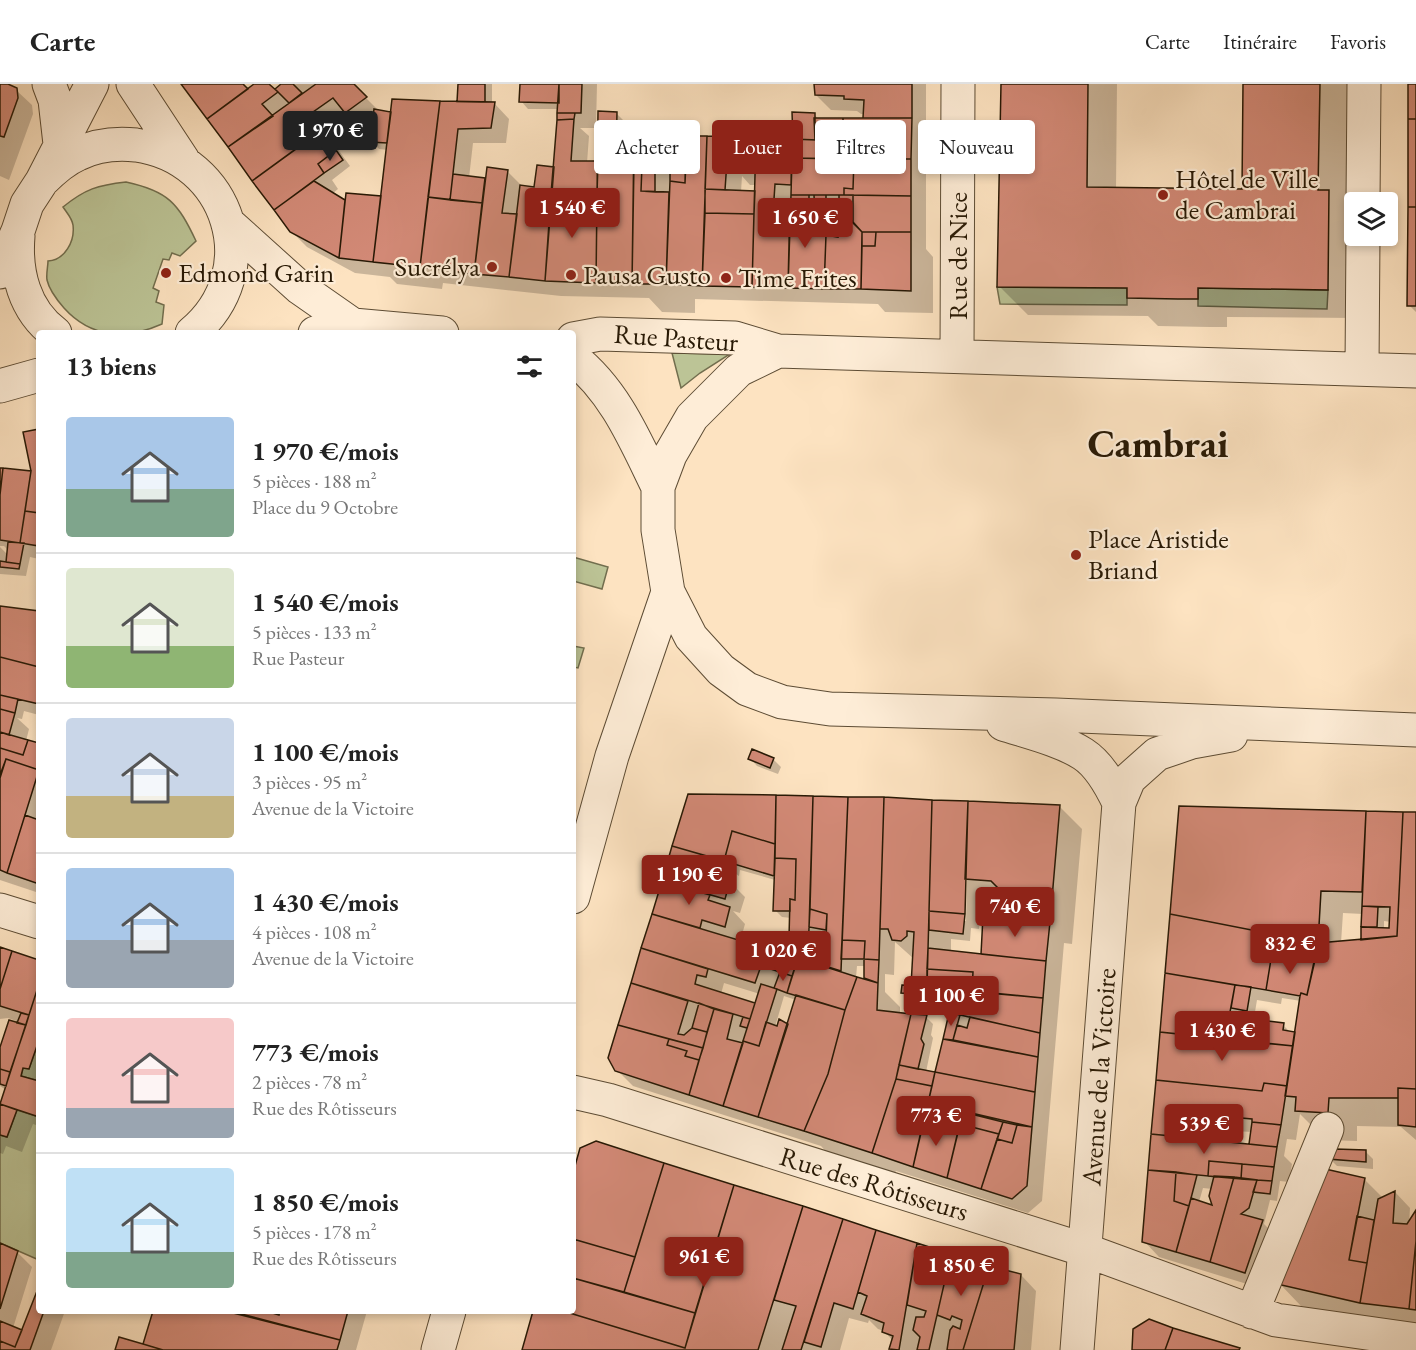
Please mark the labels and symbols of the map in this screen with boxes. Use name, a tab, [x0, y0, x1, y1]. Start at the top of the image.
pin: 1 970 €	[275, 111, 385, 162]
place label: Hôtel de Ville de Cambrai	[1175, 161, 1318, 227]
pin: 1 540 €	[517, 188, 627, 239]
marker: Hôtel de Ville de Cambrai	[1156, 188, 1170, 202]
street label: Rue de Nice	[940, 192, 975, 320]
pin: 1 650 €	[750, 198, 860, 249]
place label: Sucrélya	[394, 249, 480, 284]
place label: Edmond Garin	[178, 255, 334, 290]
place label: Pausa Gusto	[583, 257, 711, 292]
marker: Sucrélya	[485, 260, 499, 274]
place label: Time Frites	[738, 260, 857, 295]
marker: Edmond Garin	[159, 266, 173, 280]
marker: Pausa Gusto	[564, 268, 578, 282]
marker: Time Frites	[719, 271, 733, 285]
street label: Rue Pasteur	[613, 316, 739, 359]
district label: Cambrai	[1087, 418, 1229, 469]
place label: Place Aristide Briand	[1088, 521, 1229, 587]
marker: Place Aristide Briand	[1069, 548, 1083, 562]
pin: 1 190 €	[634, 855, 744, 906]
pin: 740 €	[973, 887, 1057, 938]
pin: 832 €	[1248, 924, 1332, 975]
pin: 1 020 €	[728, 931, 838, 982]
street label: Avenue de la Victoire	[1073, 967, 1124, 1188]
pin: 1 100 €	[896, 976, 1006, 1027]
pin: 1 430 €	[1167, 1011, 1277, 1062]
pin: 773 €	[894, 1096, 978, 1147]
pin: 539 €	[1162, 1104, 1246, 1155]
street label: Rue des Rôtisseurs	[776, 1138, 973, 1229]
pin: 961 €	[662, 1237, 746, 1288]
pin: 1 850 €	[906, 1246, 1016, 1297]

